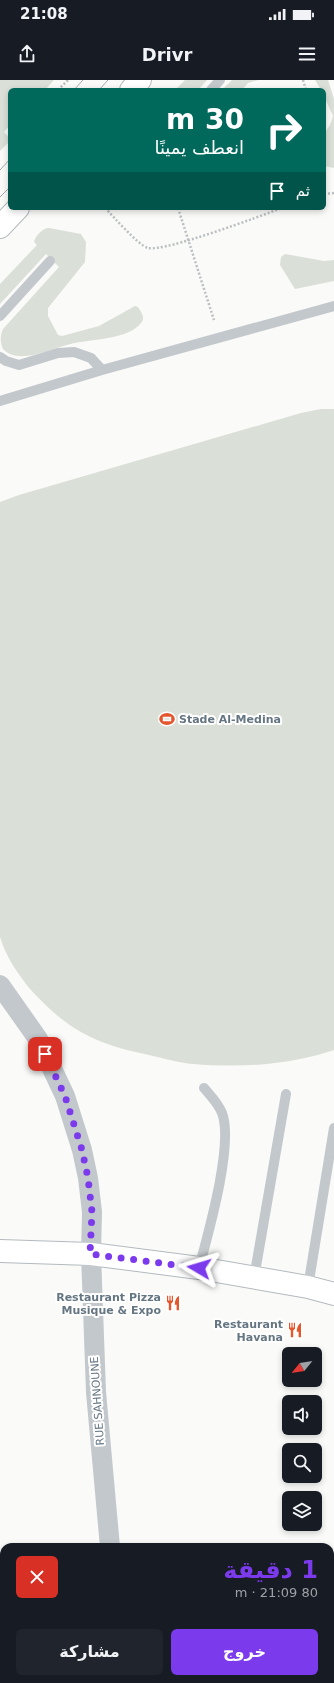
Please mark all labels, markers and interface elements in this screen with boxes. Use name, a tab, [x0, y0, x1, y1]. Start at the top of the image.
text: 21:08	[20, 5, 68, 23]
icon: share	[16, 43, 38, 65]
icon: menu	[296, 43, 318, 65]
text: Drivr	[142, 44, 192, 65]
text: 30 m	[166, 103, 244, 136]
icon: right	[258, 104, 310, 156]
text: انعطف يمينًا	[154, 137, 244, 158]
icon: arrive	[266, 180, 288, 202]
text: ثم	[296, 182, 310, 200]
sports icon: Stade Al-Medina	[158, 710, 176, 728]
place label: Stade Al-Medina	[179, 713, 281, 726]
pin	[28, 1037, 62, 1071]
icon: arrive	[34, 1043, 56, 1065]
position arrow	[178, 1247, 220, 1289]
place label: Restaurant Pizza Musique & Expo	[56, 1291, 161, 1317]
restaurant icon: Restaurant Pizza Musique & Expo	[164, 1294, 182, 1312]
place label: Restaurant Havana	[214, 1318, 283, 1344]
restaurant icon: Restaurant Havana	[286, 1321, 304, 1339]
north arrow	[282, 1347, 322, 1387]
map controls	[282, 1347, 322, 1531]
street label: RUE SAHNOUNE	[88, 1356, 107, 1446]
button: sound	[282, 1395, 322, 1435]
button: search	[282, 1443, 322, 1483]
button: layers	[282, 1491, 322, 1531]
button: close	[16, 1556, 58, 1598]
text: 1 دقيقة	[223, 1556, 318, 1584]
text: 80 m · 21:09	[235, 1585, 318, 1600]
button: مشاركة	[16, 1629, 163, 1675]
button: خروج	[171, 1629, 318, 1675]

